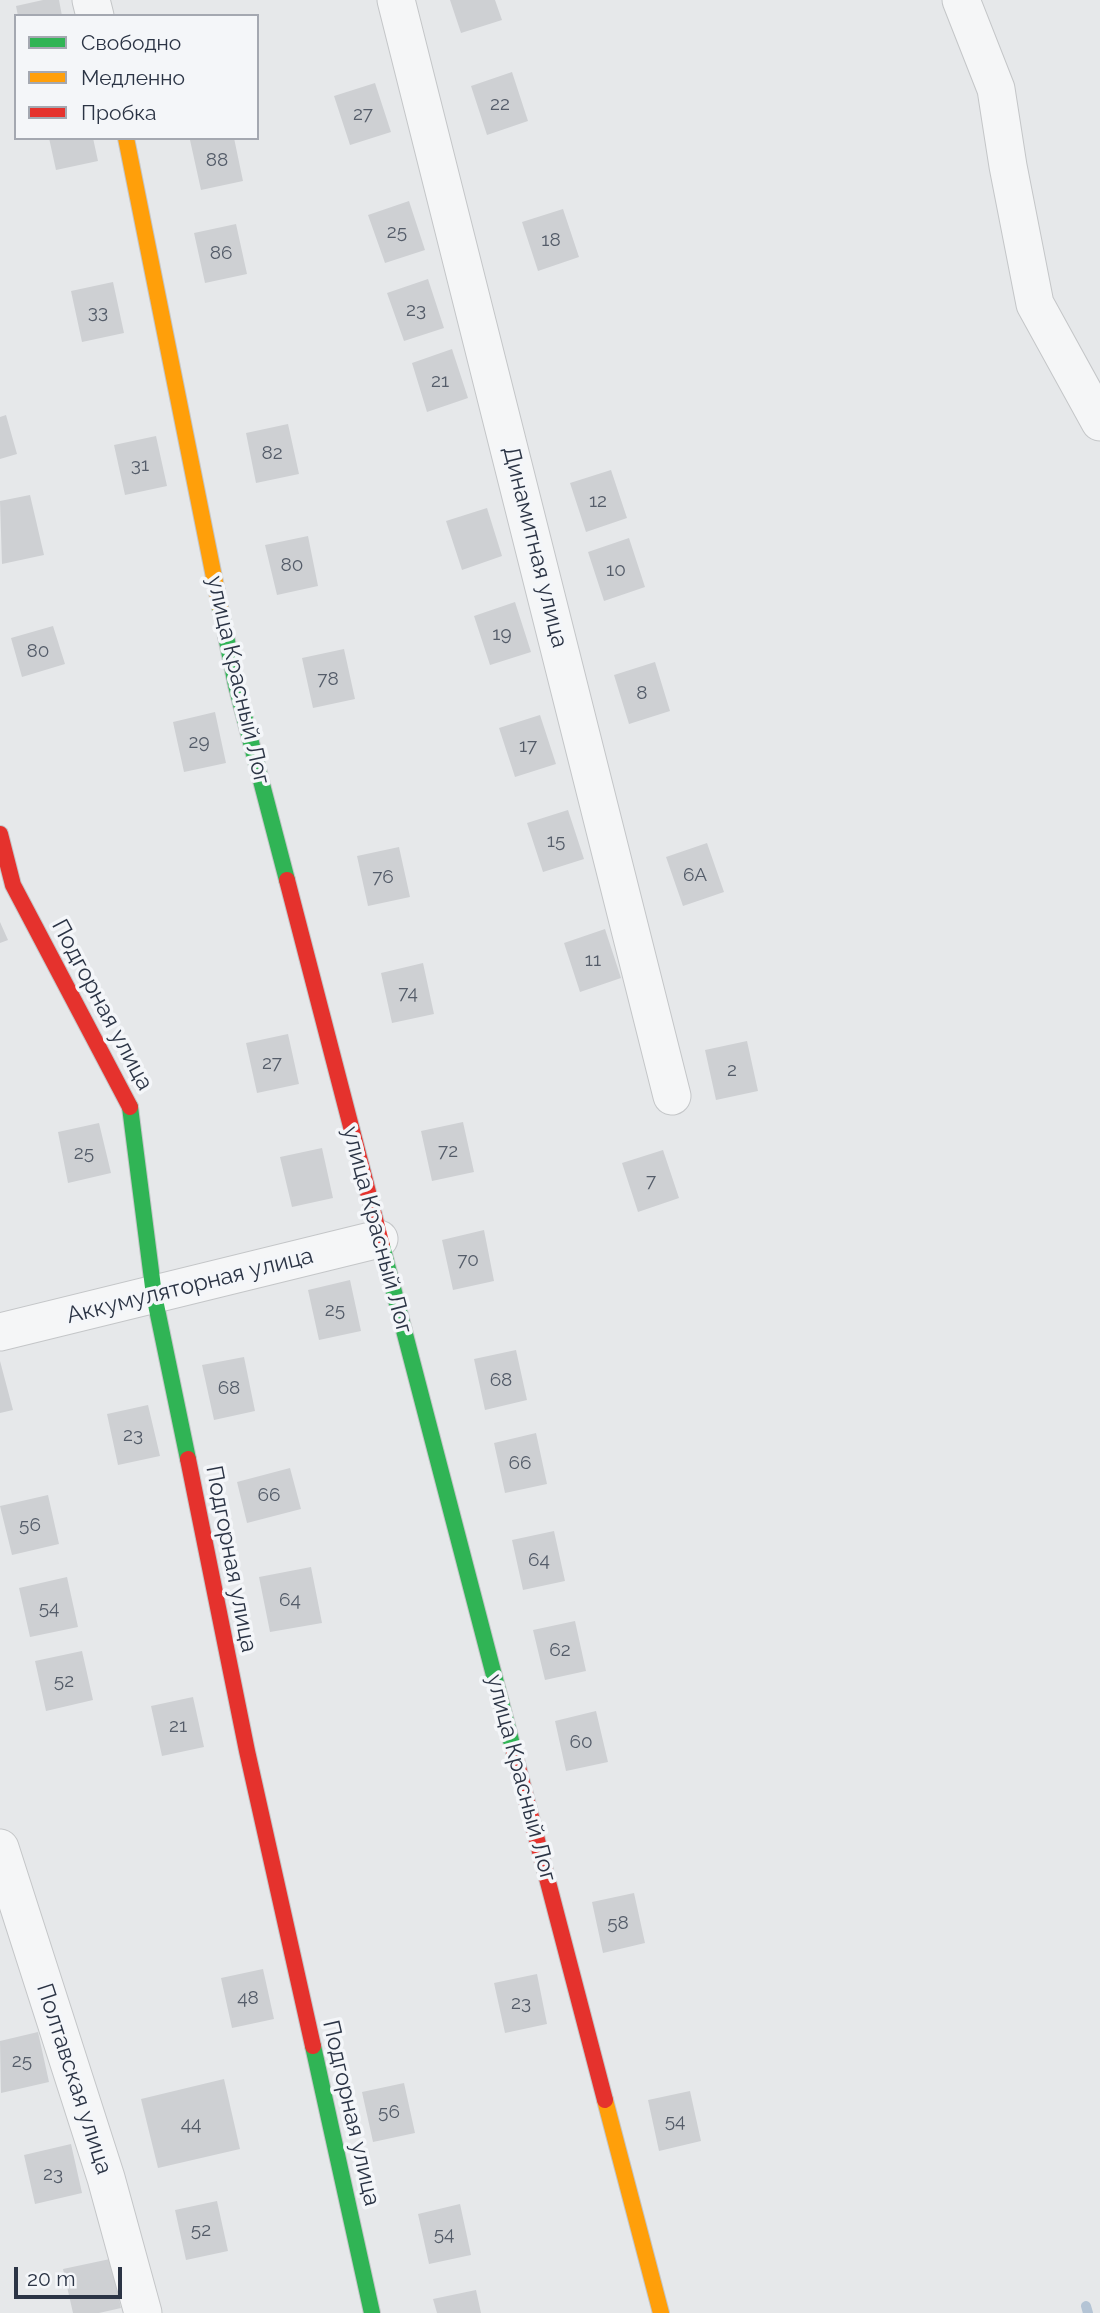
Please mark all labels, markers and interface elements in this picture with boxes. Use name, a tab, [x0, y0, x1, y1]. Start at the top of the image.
legend	[14, 14, 259, 140]
text: Свободно	[81, 30, 181, 55]
text: Медленно	[81, 65, 185, 90]
house number: 22	[490, 93, 510, 115]
text: Пробка	[81, 100, 157, 125]
house number: 27	[353, 103, 373, 125]
house number: 88	[206, 149, 228, 171]
house number: 25	[387, 221, 407, 243]
house number: 18	[541, 229, 561, 251]
house number: 86	[210, 242, 232, 264]
house number: 23	[406, 299, 426, 321]
house number: 33	[88, 301, 108, 323]
house number: 21	[431, 370, 449, 392]
house number: 82	[261, 442, 283, 464]
street label: Динамитная улица	[497, 444, 573, 650]
house number: 31	[131, 454, 149, 476]
house number: 12	[589, 490, 607, 512]
house number: 80	[281, 554, 303, 576]
house number: 10	[606, 559, 626, 581]
street label: улица Красный Лог	[201, 573, 275, 787]
house number: 19	[492, 623, 512, 645]
house number: 80	[27, 640, 49, 662]
house number: 78	[317, 668, 339, 690]
house number: 8	[636, 682, 648, 704]
house number: 29	[188, 731, 210, 753]
house number: 17	[519, 735, 537, 757]
house number: 15	[547, 830, 565, 852]
house number: 6А	[683, 864, 707, 886]
house number: 76	[372, 866, 394, 888]
street label: Подгорная улица	[45, 915, 159, 1095]
house number: 11	[585, 949, 601, 971]
house number: 74	[398, 982, 418, 1004]
house number: 27	[262, 1052, 282, 1074]
house number: 2	[727, 1059, 737, 1081]
street label: улица Красный Лог	[336, 1124, 418, 1336]
house number: 72	[438, 1140, 458, 1162]
house number: 25	[74, 1142, 94, 1164]
house number: 7	[646, 1170, 656, 1192]
street label: Аккумуляторная улица	[64, 1242, 316, 1330]
house number: 70	[457, 1249, 479, 1271]
house number: 25	[325, 1299, 345, 1321]
house number: 68	[490, 1369, 512, 1391]
house number: 68	[218, 1377, 240, 1399]
house number: 23	[123, 1424, 143, 1446]
house number: 66	[509, 1452, 531, 1474]
street label: Подгорная улица	[199, 1463, 263, 1655]
house number: 66	[258, 1484, 280, 1506]
house number: 56	[19, 1514, 41, 1536]
house number: 64	[528, 1549, 550, 1571]
house number: 64	[279, 1589, 301, 1611]
house number: 54	[39, 1597, 59, 1619]
house number: 62	[549, 1639, 571, 1661]
house number: 52	[54, 1670, 74, 1692]
street label: улица Красный Лог	[480, 1672, 562, 1884]
house number: 21	[169, 1715, 187, 1737]
house number: 60	[569, 1731, 593, 1753]
house number: 58	[607, 1912, 629, 1934]
street label: Полтавская улица	[30, 1980, 118, 2178]
house number: 48	[237, 1987, 259, 2009]
house number: 23	[511, 1992, 531, 2014]
street label: Подгорная улица	[316, 2018, 386, 2208]
house number: 25	[12, 2050, 32, 2072]
house number: 56	[378, 2101, 400, 2123]
house number: 54	[665, 2110, 685, 2132]
house number: 44	[181, 2113, 201, 2135]
house number: 23	[43, 2163, 63, 2185]
house number: 52	[191, 2219, 211, 2241]
house number: 54	[434, 2223, 454, 2245]
scale bar	[18, 2254, 126, 2298]
text: 20 m	[27, 2266, 75, 2291]

